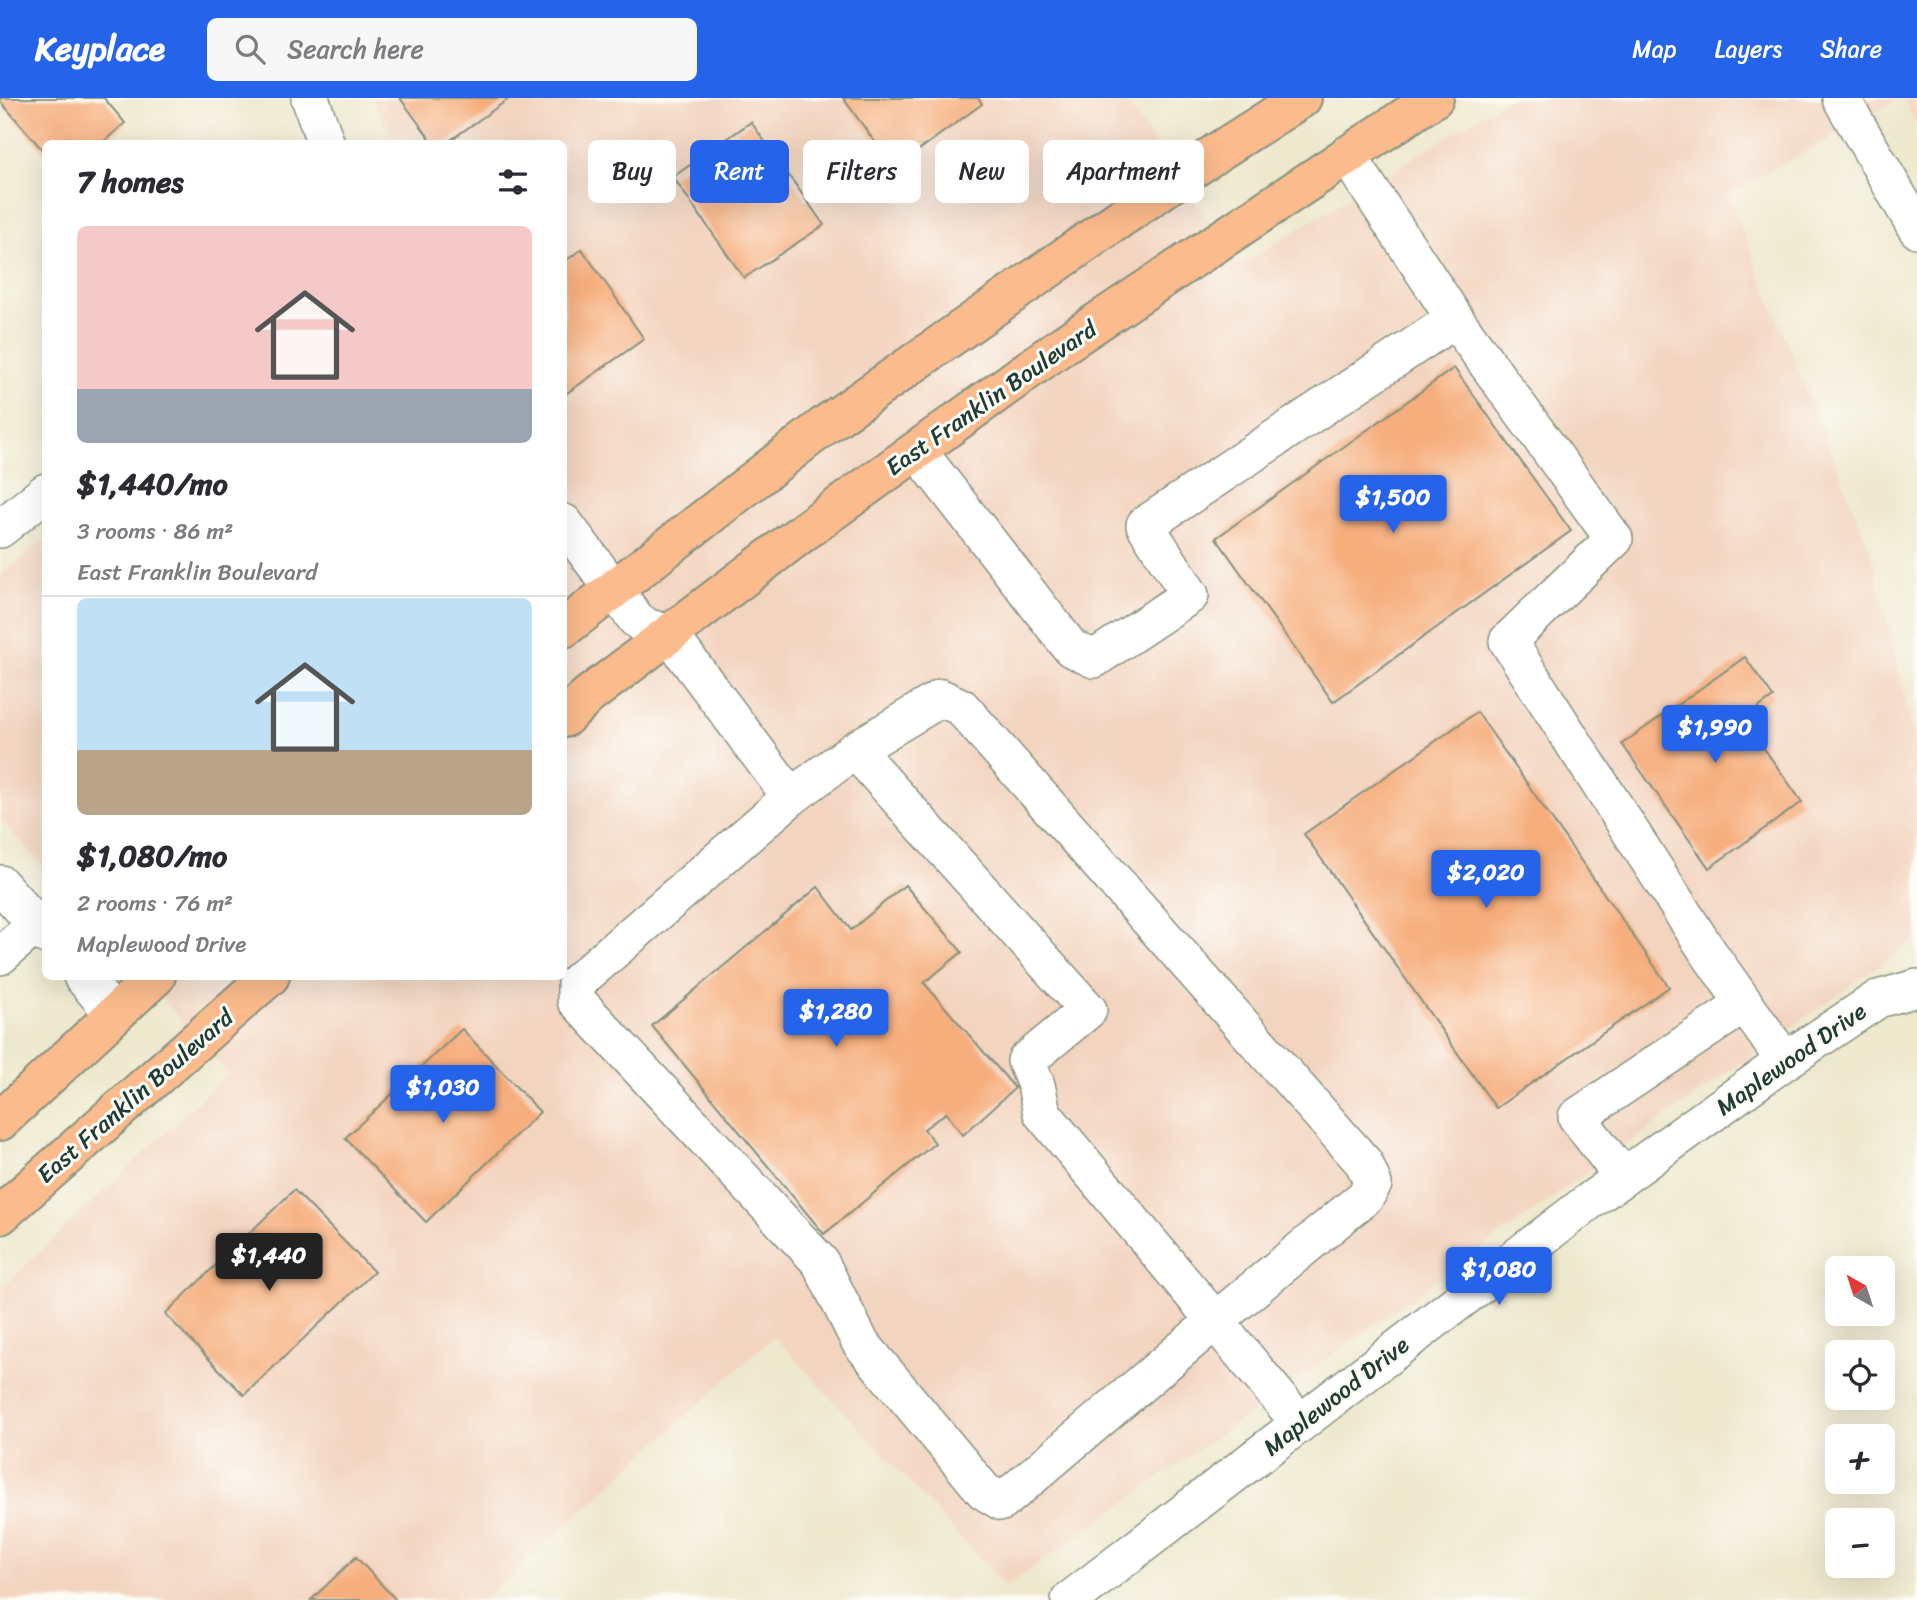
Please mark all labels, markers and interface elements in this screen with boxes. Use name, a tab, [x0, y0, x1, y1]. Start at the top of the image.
search box	[207, 18, 697, 81]
text: Keyplace	[35, 20, 165, 78]
text: Search here	[287, 26, 424, 72]
text: Map	[1632, 28, 1677, 70]
text: Layers	[1715, 28, 1782, 70]
text: Share	[1820, 28, 1882, 70]
icon: search	[231, 30, 269, 68]
chip: Buy	[588, 140, 676, 203]
chip: Rent	[690, 140, 789, 203]
chip: Filters	[803, 140, 921, 203]
chip: New	[935, 140, 1029, 203]
chip: Apartment	[1043, 140, 1204, 203]
text: 7 homes	[77, 155, 184, 209]
icon: filters	[494, 163, 532, 201]
icon: home	[242, 272, 368, 398]
street label: East Franklin Boulevard	[876, 308, 1107, 487]
text: $1,440/mo	[77, 457, 228, 511]
pin: $1,500	[1336, 476, 1450, 535]
text: $1,500	[1356, 477, 1430, 518]
text: 3 rooms · 86 m²	[77, 511, 233, 552]
text: East Franklin Boulevard	[77, 552, 317, 593]
icon: home	[242, 644, 368, 770]
pin: $1,990	[1658, 706, 1772, 765]
text: $1,990	[1678, 707, 1752, 748]
text: $1,080/mo	[77, 829, 227, 883]
pin: $2,020	[1429, 850, 1543, 910]
text: $2,020	[1447, 852, 1525, 893]
text: 2 rooms · 76 m²	[77, 883, 233, 924]
text: Maplewood Drive	[77, 924, 246, 965]
pin: $1,280	[779, 990, 893, 1049]
text: $1,280	[799, 991, 873, 1032]
street label: Maplewood Drive	[1707, 991, 1876, 1127]
street label: East Franklin Boulevard	[27, 997, 244, 1194]
pin: $1,030	[386, 1066, 500, 1125]
text: $1,030	[406, 1067, 480, 1108]
pin: $1,440	[212, 1234, 326, 1293]
text: $1,440	[232, 1235, 306, 1276]
pin: $1,080	[1442, 1248, 1556, 1307]
text: $1,080	[1462, 1249, 1536, 1290]
north arrow	[1825, 1256, 1895, 1326]
map controls	[1825, 1256, 1895, 1578]
street label: Maplewood Drive	[1253, 1325, 1419, 1467]
button: locate	[1825, 1340, 1895, 1410]
button: +	[1825, 1424, 1895, 1494]
button: −	[1825, 1508, 1895, 1578]

